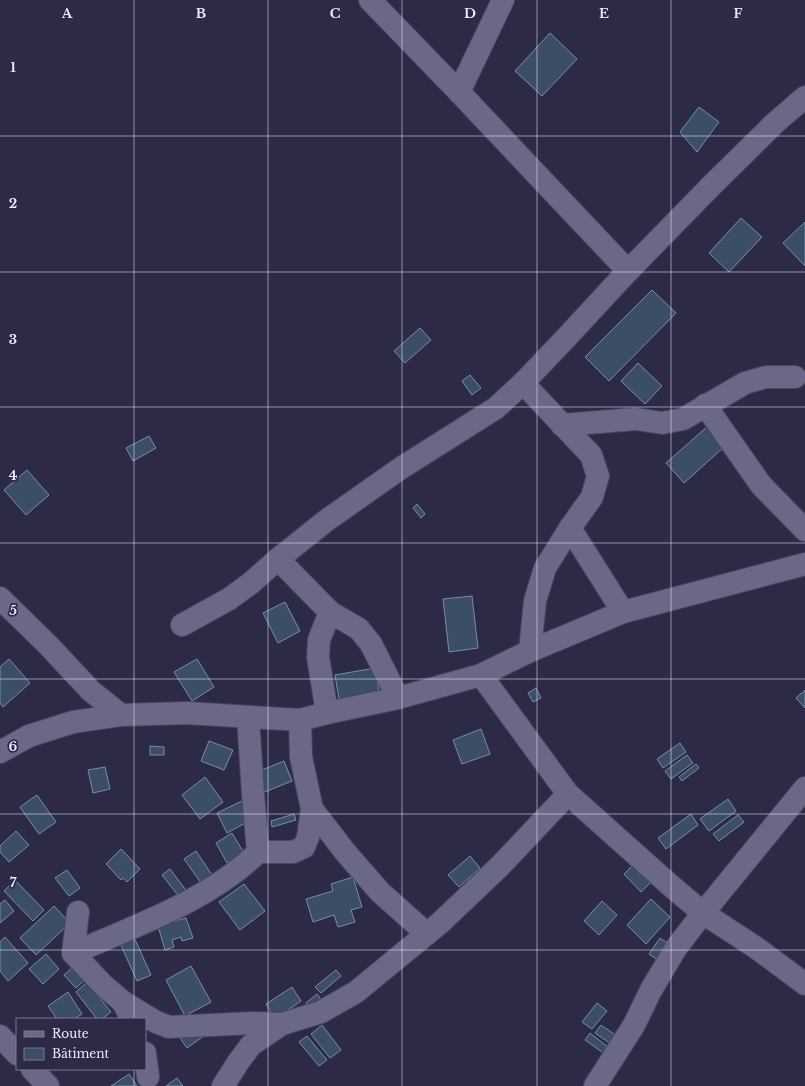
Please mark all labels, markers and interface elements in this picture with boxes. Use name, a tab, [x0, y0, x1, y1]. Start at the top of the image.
text: A	[61, 5, 73, 22]
text: B	[196, 5, 206, 22]
text: C	[330, 5, 341, 22]
text: D	[464, 5, 476, 22]
text: E	[599, 5, 609, 22]
text: F	[734, 5, 743, 22]
text: 1	[10, 59, 16, 76]
text: 2	[9, 195, 17, 212]
text: 3	[9, 331, 17, 348]
text: 4	[9, 467, 18, 484]
text: 5	[9, 602, 17, 619]
text: 6	[9, 738, 18, 755]
text: 7	[10, 874, 17, 891]
legend	[16, 1018, 146, 1070]
text: Route	[52, 1026, 89, 1041]
text: Bâtiment	[52, 1046, 110, 1061]

